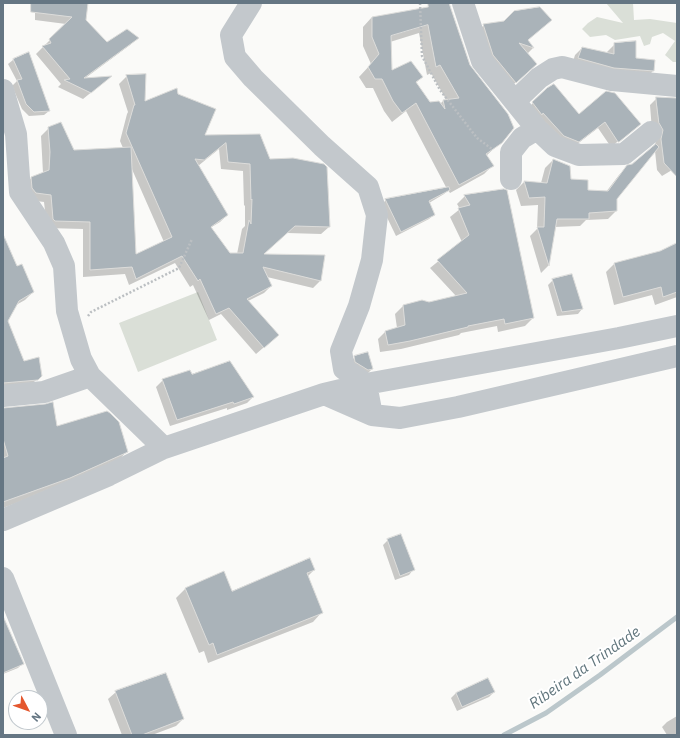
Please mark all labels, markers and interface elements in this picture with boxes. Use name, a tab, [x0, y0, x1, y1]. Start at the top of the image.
water label: Ribeira da Trindade	[526, 623, 644, 713]
north arrow	[8, 690, 48, 730]
text: N	[28, 710, 44, 725]

